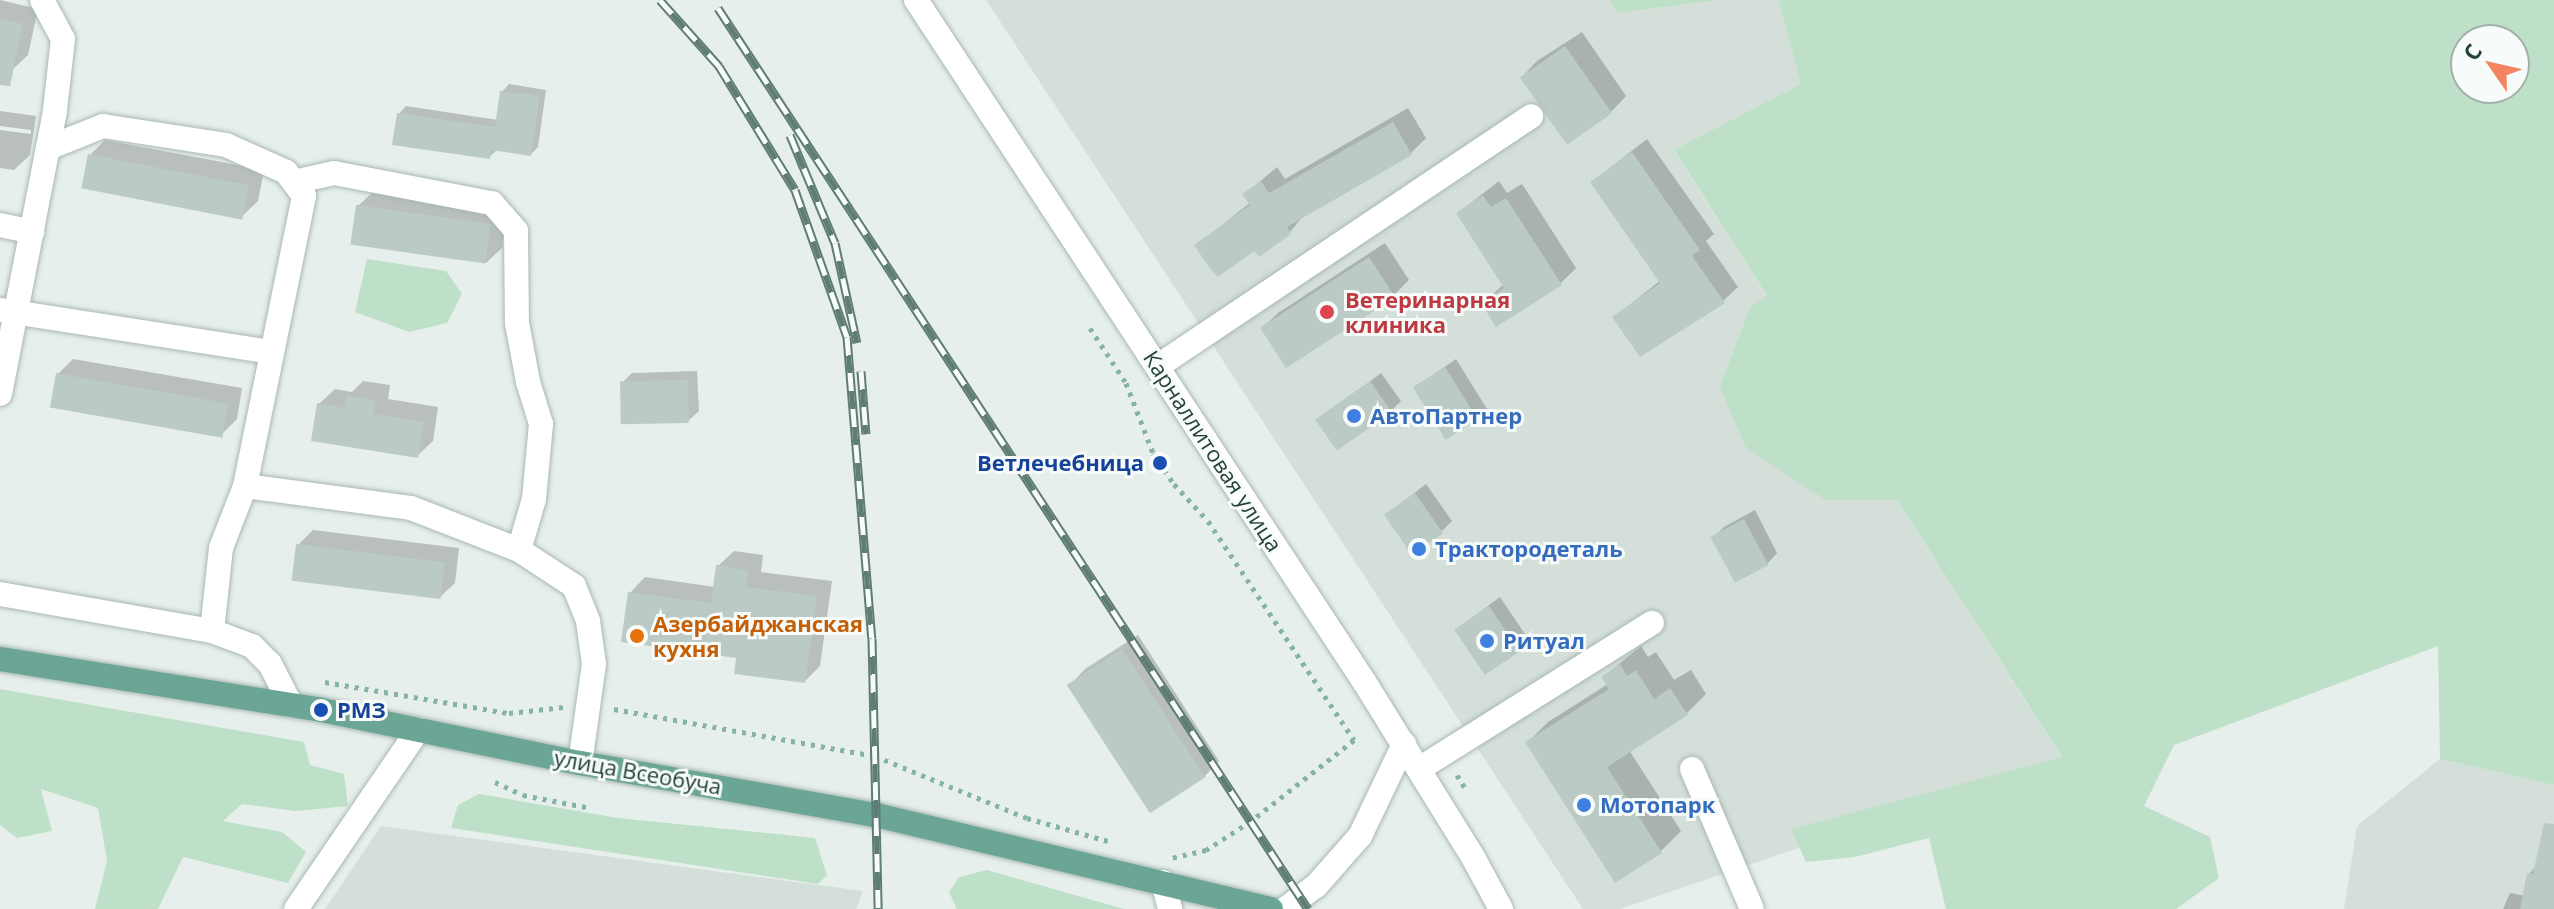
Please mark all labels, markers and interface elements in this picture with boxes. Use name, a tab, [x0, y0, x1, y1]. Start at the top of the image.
north arrow	[2450, 24, 2530, 104]
text: С	[2455, 37, 2488, 66]
place label: Ветеринарная клиника	[1345, 286, 1510, 338]
marker: Ветеринарная клиника	[1316, 301, 1338, 323]
street label: Карналлитовая улица	[1138, 346, 1288, 556]
place label: АвтоПартнер	[1370, 403, 1522, 429]
marker: АвтоПартнер	[1345, 407, 1363, 425]
place label: Ветлечебница	[977, 450, 1144, 476]
marker: Ветлечебница	[1151, 454, 1169, 472]
place label: Трактородеталь	[1435, 536, 1623, 562]
marker: Трактородеталь	[1410, 540, 1428, 558]
place label: Азербайджанская кухня	[653, 610, 863, 662]
marker: Азербайджанская кухня	[628, 627, 646, 645]
place label: Ритуал	[1503, 628, 1585, 654]
marker: Ритуал	[1478, 632, 1496, 650]
place label: РМЗ	[337, 697, 386, 723]
marker: РМЗ	[312, 701, 330, 719]
street label: улица Всеобуча	[552, 744, 724, 800]
place label: Мотопарк	[1600, 792, 1715, 818]
marker: Мотопарк	[1575, 796, 1593, 814]

